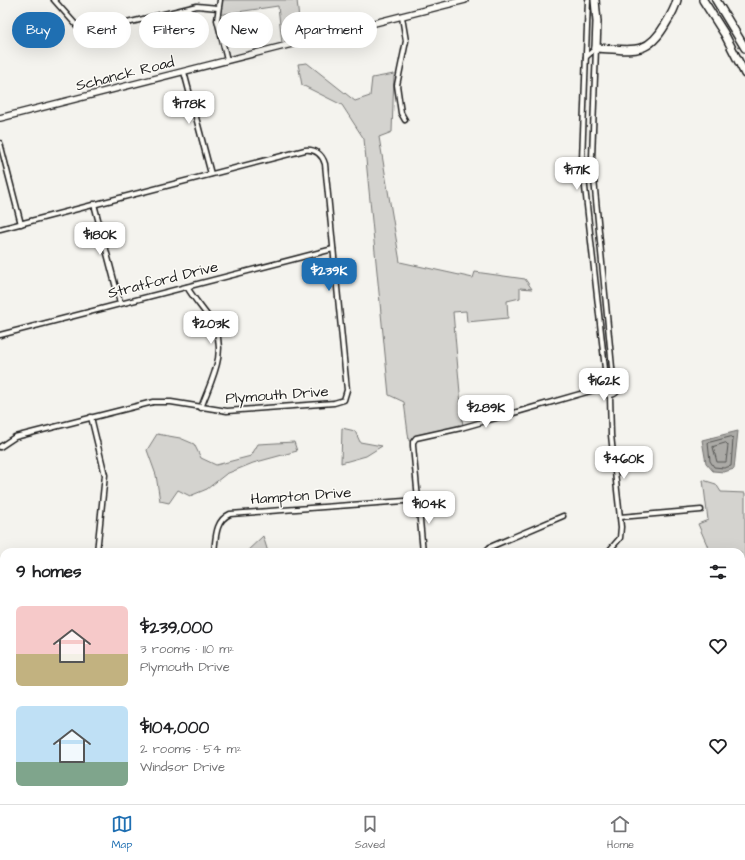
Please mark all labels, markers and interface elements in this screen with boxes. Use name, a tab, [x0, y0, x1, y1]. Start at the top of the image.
chip: Buy	[12, 12, 65, 48]
chip: Rent	[73, 12, 131, 48]
chip: Filters	[139, 12, 209, 48]
chip: New	[217, 12, 273, 48]
chip: Apartment	[281, 12, 377, 48]
street label: Schanck Road	[74, 52, 177, 96]
pin: $178K	[161, 91, 217, 125]
text: $178K	[172, 95, 206, 113]
pin: $171K	[549, 157, 605, 191]
text: $171K	[564, 161, 590, 179]
pin: $180K	[72, 222, 128, 256]
text: $180K	[83, 226, 117, 244]
street label: Stratford Drive	[106, 256, 220, 304]
pin: $239K	[301, 258, 357, 292]
text: $239K	[311, 262, 347, 280]
pin: $203K	[183, 311, 239, 345]
text: $203K	[192, 315, 230, 333]
pin: $162K	[576, 368, 632, 402]
text: $162K	[588, 372, 620, 390]
street label: Plymouth Drive	[225, 381, 329, 410]
pin: $289K	[458, 395, 514, 429]
text: $289K	[467, 399, 505, 417]
pin: $460K	[596, 446, 652, 480]
text: $460K	[604, 450, 644, 468]
street label: Hampton Drive	[250, 482, 352, 510]
pin: $104K	[401, 491, 457, 525]
text: $104K	[412, 495, 446, 513]
text: 9 homes	[16, 560, 81, 584]
icon: filters	[707, 561, 729, 583]
text: $239,000	[140, 616, 213, 640]
icon: home	[48, 622, 96, 670]
icon: heart	[707, 635, 729, 657]
text: 3 rooms · 110 m²	[140, 640, 234, 658]
text: Plymouth Drive	[140, 658, 230, 676]
text: $104,000	[140, 716, 209, 740]
icon: home	[48, 722, 96, 770]
icon: heart	[707, 735, 729, 757]
text: 2 rooms · 54 m²	[140, 740, 242, 758]
text: Windsor Drive	[140, 758, 225, 776]
tab: Map	[111, 813, 133, 852]
tab: Saved	[355, 813, 385, 852]
tab: Home	[607, 813, 634, 852]

